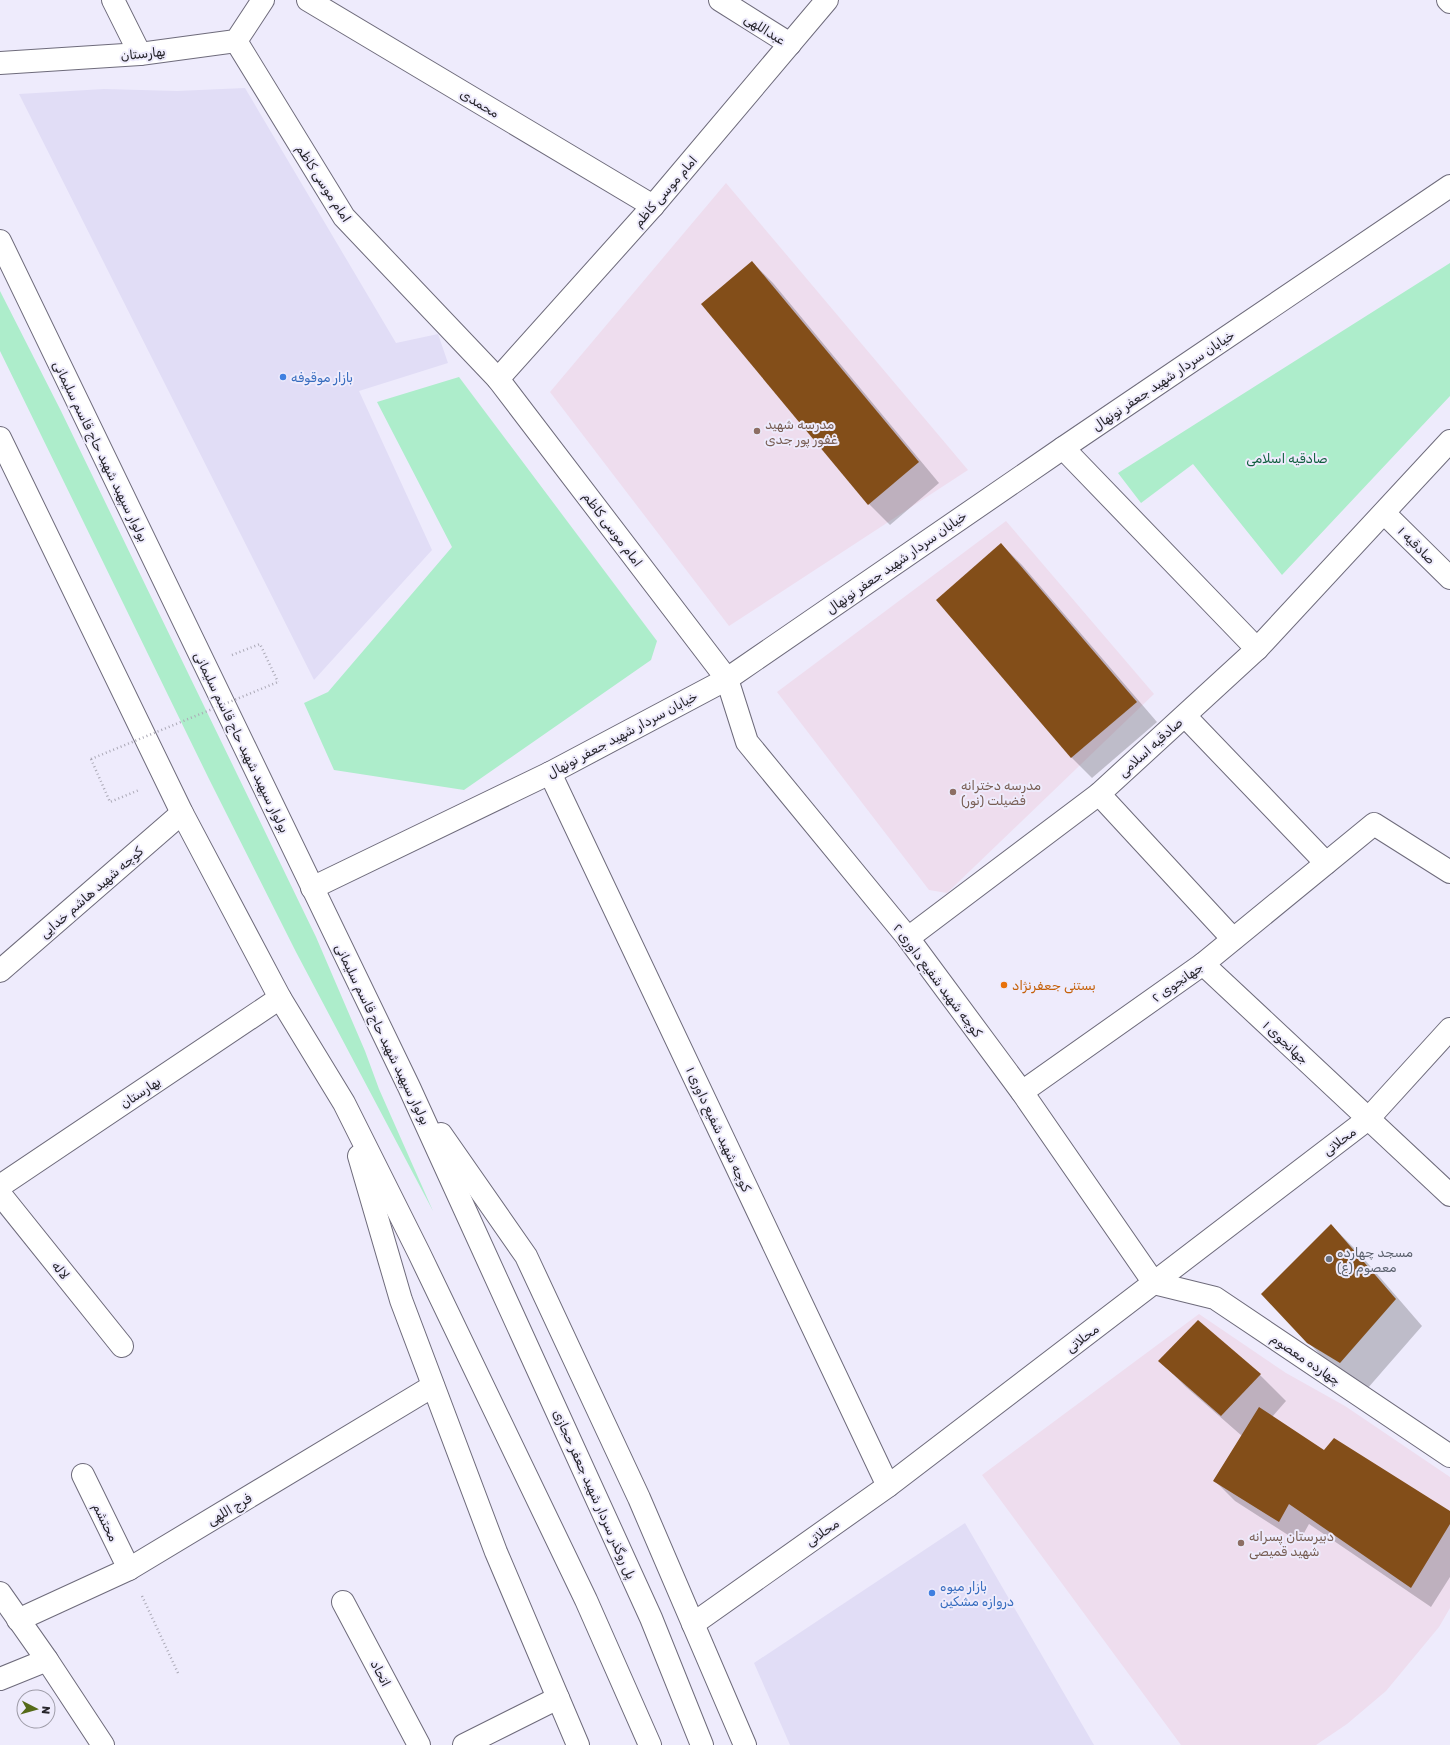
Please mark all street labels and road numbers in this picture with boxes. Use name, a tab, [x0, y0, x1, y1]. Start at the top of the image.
street label: عبداللهی	[741, 11, 788, 49]
street label: بهارستان	[120, 44, 166, 64]
street label: محمدی	[458, 86, 502, 121]
street label: امام موسی کاظم	[292, 142, 354, 225]
street label: امام موسی کاظم	[630, 153, 701, 231]
street label: خیابان سردار شهید جعفر نونهال	[1089, 327, 1238, 435]
street label: بولوار سپهبد شهید حاج قاسم سلیمانی	[48, 358, 151, 545]
street label: امام موسی کاظم	[579, 489, 645, 570]
street label: خیابان سردار شهید جعفر نونهال	[823, 508, 970, 618]
street label: صادقیه ۱	[1395, 524, 1438, 567]
street label: بولوار سپهبد شهید حاج قاسم سلیمانی	[189, 649, 292, 836]
street label: خیابان سردار شهید جعفر نونهال	[544, 688, 701, 781]
street label: صادقیه اسلامی	[1115, 715, 1186, 781]
street label: کوچه شهید هاشم خدایی	[37, 843, 147, 942]
street label: کوچه شهید شفیع داوری ۲	[888, 921, 985, 1042]
street label: بولوار سپهبد شهید حاج قاسم سلیمانی	[330, 941, 433, 1128]
street label: جهانجوی ۲	[1149, 959, 1206, 1006]
street label: جهانجوی ۱	[1259, 1018, 1311, 1068]
street label: کوچه شهید شفیع داوری ۱	[680, 1064, 754, 1195]
street label: بهارستان	[117, 1074, 164, 1112]
street label: محلاتی	[1320, 1124, 1359, 1159]
street label: لاله	[49, 1258, 72, 1282]
street label: محلاتی	[1063, 1321, 1102, 1356]
street label: چهارده معصوم	[1268, 1331, 1343, 1389]
street label: پل روگذر سردار شهید جعفر حجازی	[549, 1407, 639, 1582]
street label: فرج اللهی	[204, 1490, 255, 1530]
street label: محتشم	[89, 1501, 121, 1544]
street label: محلاتی	[803, 1516, 842, 1550]
street label: اتحاد	[367, 1657, 394, 1689]

